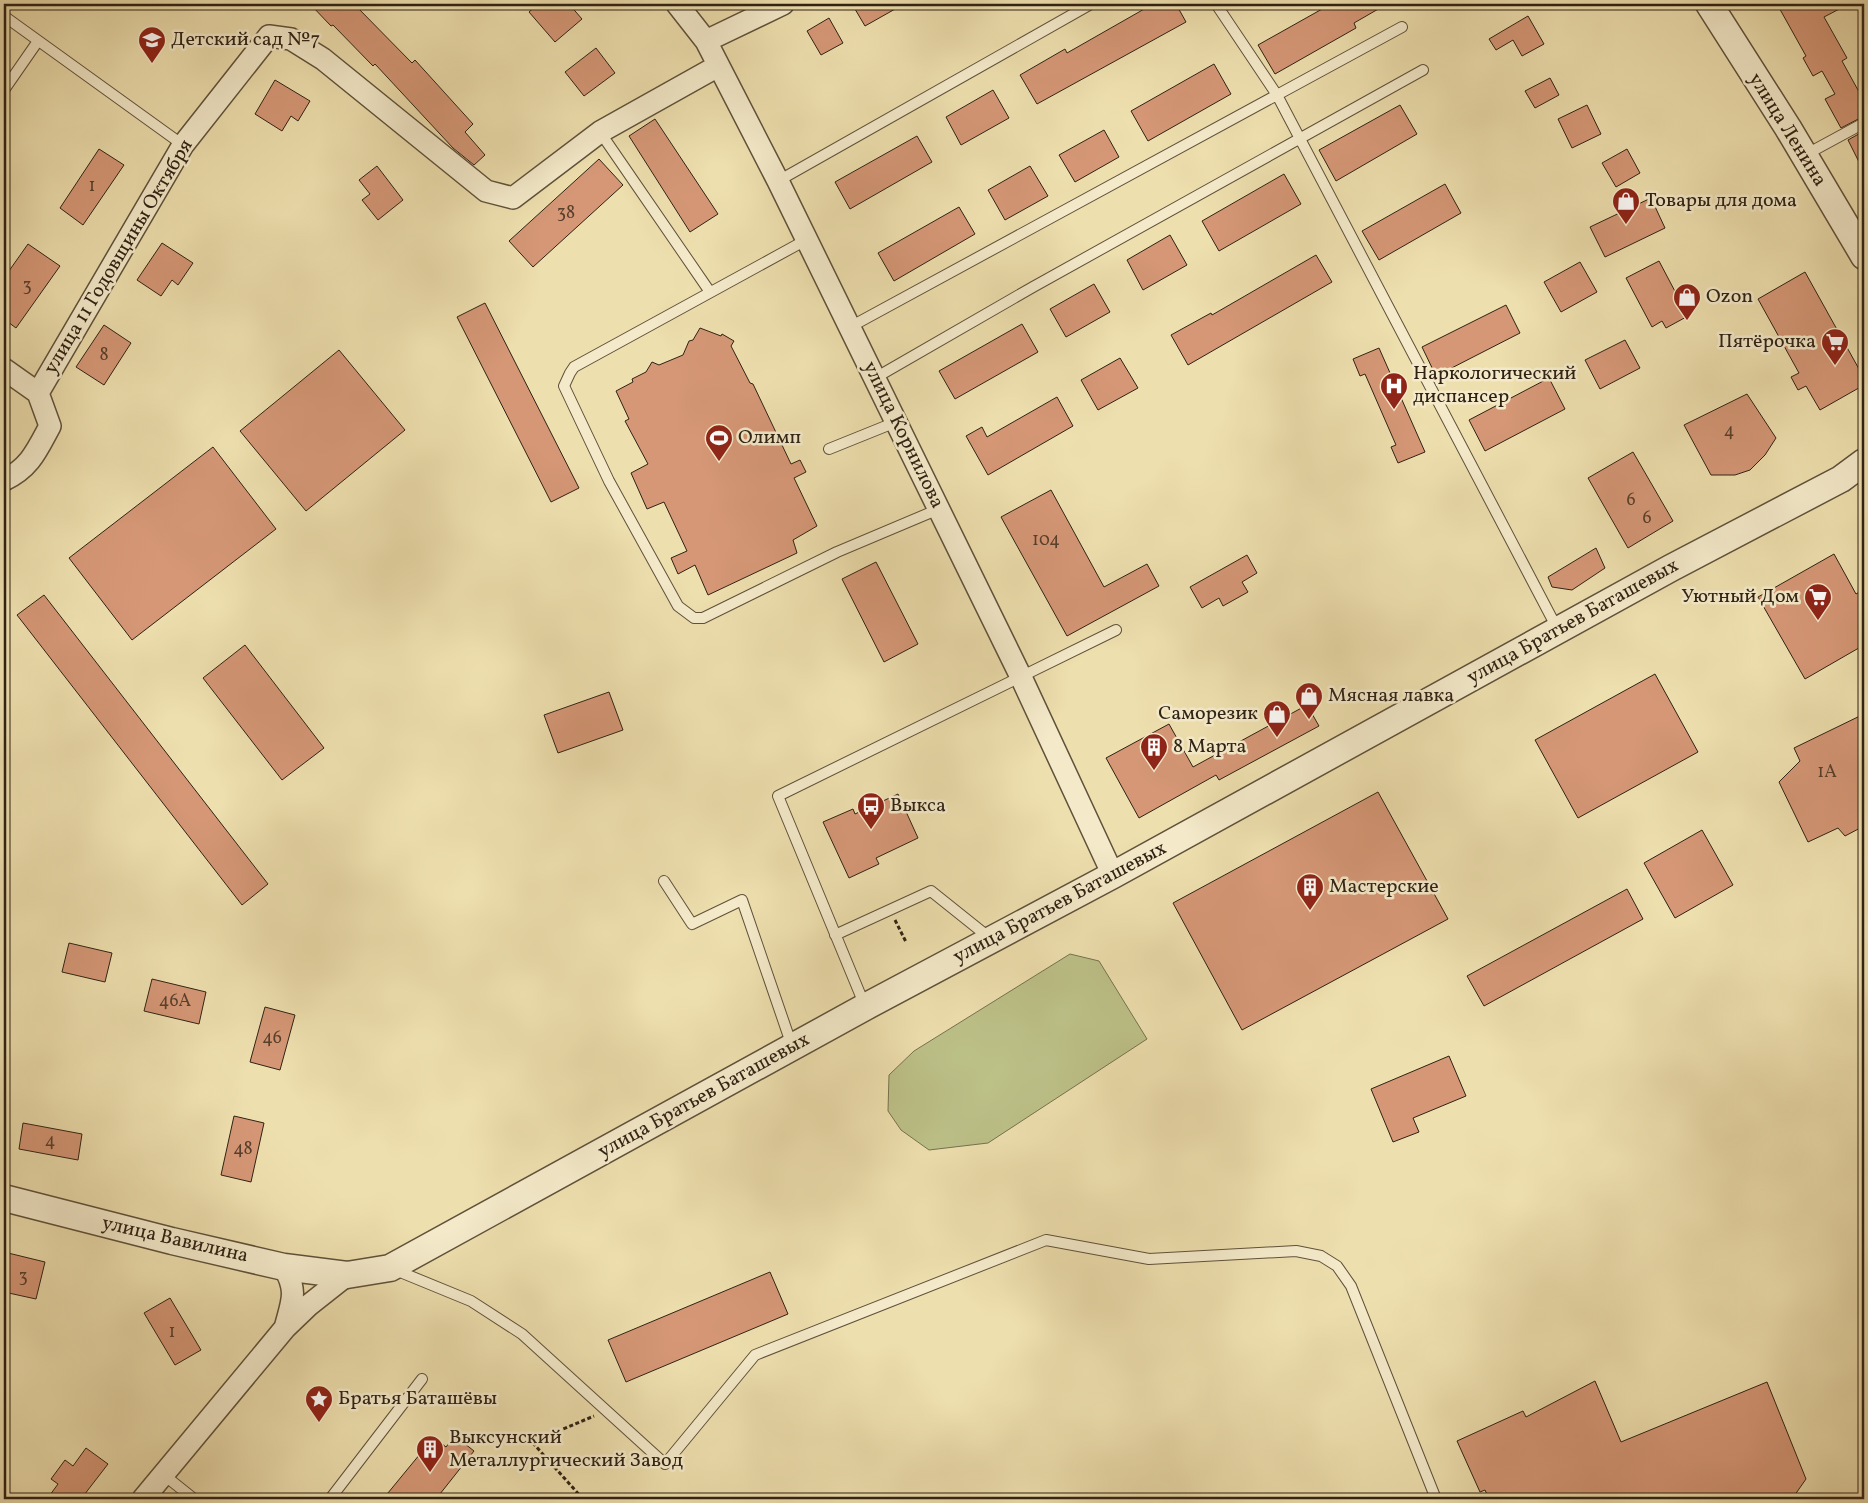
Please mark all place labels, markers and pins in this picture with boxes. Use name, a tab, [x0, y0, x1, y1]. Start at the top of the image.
school or university icon: Детский сад №7	[137, 25, 167, 64]
place label: Детский сад №7	[171, 26, 320, 54]
shop icon: Товары для дома	[1611, 186, 1641, 225]
place label: Товары для дома	[1645, 187, 1797, 215]
shop icon: Ozon	[1672, 282, 1702, 321]
place label: Ozon	[1706, 283, 1753, 311]
supermarket icon: Пятёрочка	[1820, 327, 1850, 366]
place label: Пятёрочка	[1718, 328, 1816, 356]
place label: Наркологический диспансер	[1413, 360, 1577, 411]
hospital icon: Наркологический диспансер	[1379, 371, 1409, 410]
sports icon: Олимп	[704, 423, 734, 462]
place label: Олимп	[738, 424, 801, 452]
supermarket icon: Уютный Дом	[1803, 582, 1833, 621]
place label: Уютный Дом	[1681, 583, 1799, 611]
shop icon: Мясная лавка	[1294, 681, 1324, 720]
place label: Мясная лавка	[1328, 682, 1454, 710]
shop icon: Саморезик	[1262, 699, 1292, 738]
place label: Саморезик	[1158, 700, 1258, 728]
building icon: 8 Марта	[1139, 732, 1169, 771]
place label: 8 Марта	[1173, 733, 1247, 761]
bus stop icon: Выкса	[856, 791, 886, 830]
place label: Выкса	[890, 792, 946, 820]
building icon: Мастерские	[1295, 872, 1325, 911]
place label: Мастерские	[1329, 873, 1439, 901]
place icon: Братья Баташёвы	[304, 1384, 334, 1423]
place label: Братья Баташёвы	[338, 1385, 497, 1413]
place label: Выксунский Металлургический Завод	[449, 1424, 683, 1475]
building icon: Выксунский Металлургический Завод	[415, 1434, 445, 1473]

